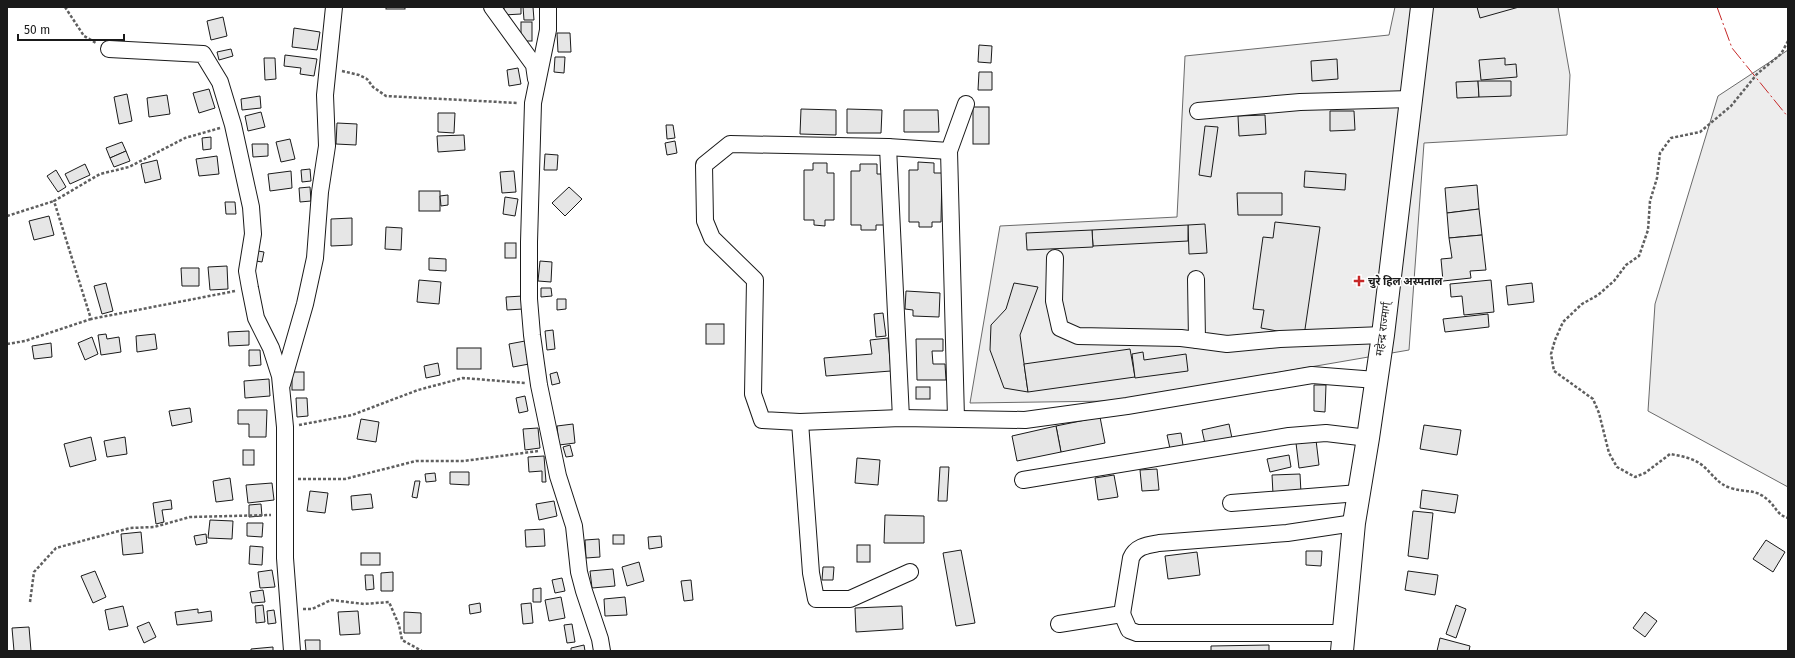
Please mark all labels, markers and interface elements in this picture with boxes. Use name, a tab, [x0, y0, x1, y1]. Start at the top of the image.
scale bar	[18, 16, 124, 42]
text: 50 m	[24, 23, 50, 37]
place label: चुरे हिल अस्पताल	[1368, 274, 1443, 289]
marker: चुरे हिल अस्पताल	[1353, 275, 1365, 287]
street label: महेन्द्र राज्मार्ग्	[1373, 299, 1393, 357]

